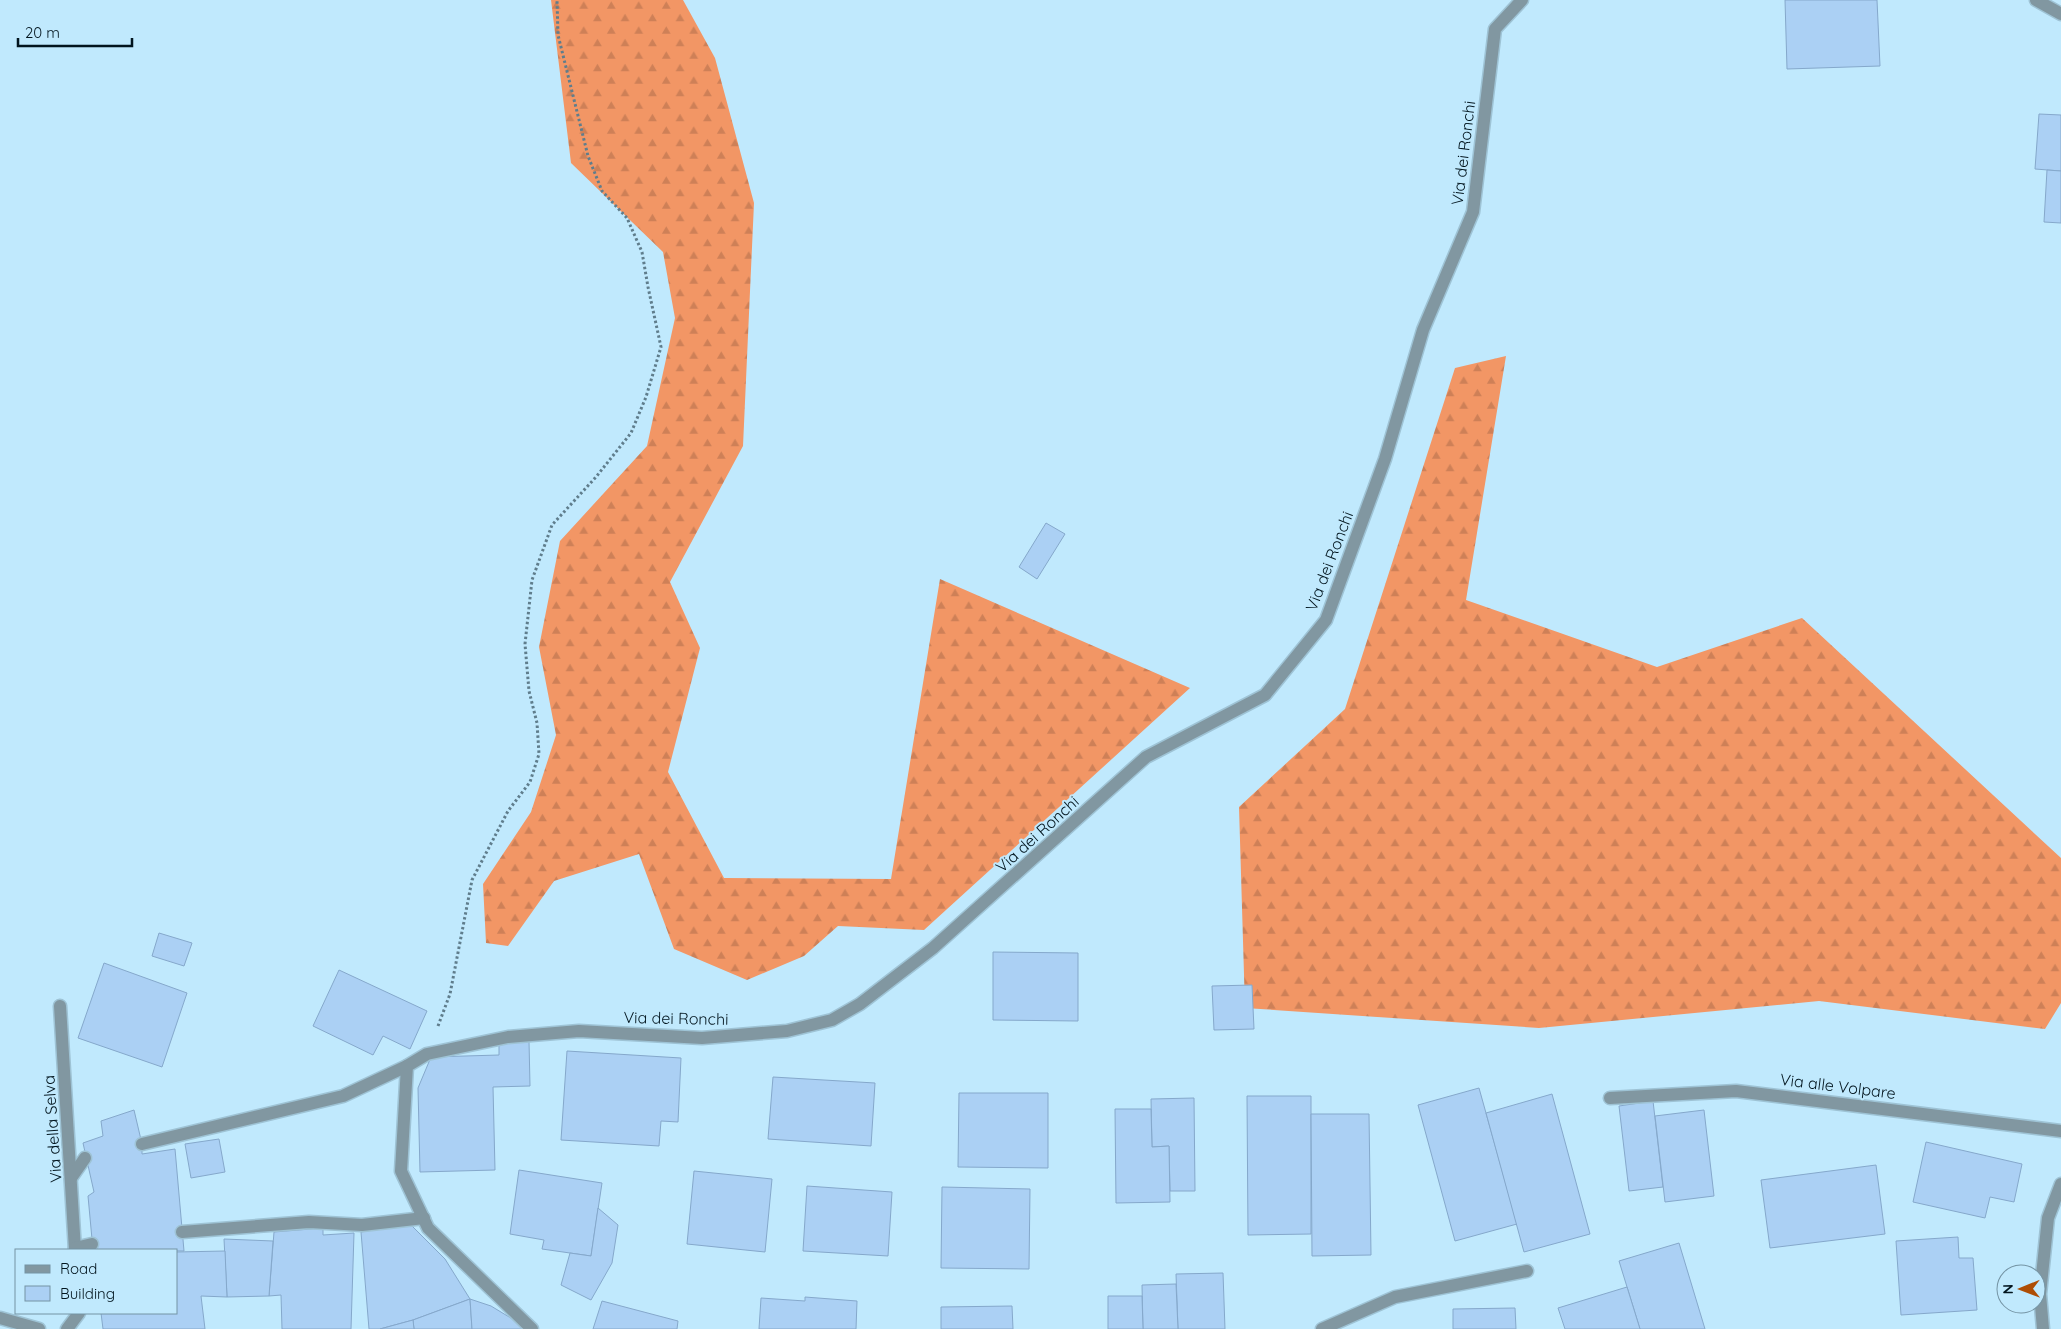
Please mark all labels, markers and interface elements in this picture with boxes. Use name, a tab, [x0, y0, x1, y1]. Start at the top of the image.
scale bar	[18, 15, 131, 47]
text: 20 m	[25, 23, 60, 42]
street label: Via dei Ronchi	[1447, 100, 1479, 206]
street label: Via dei Ronchi	[1301, 508, 1357, 614]
street label: Via dei Ronchi	[991, 791, 1083, 877]
street label: Via dei Ronchi	[623, 1007, 729, 1029]
street label: Via alle Volpare	[1779, 1069, 1897, 1103]
street label: Via della Selva	[38, 1075, 66, 1183]
legend	[15, 1249, 178, 1314]
text: Road	[60, 1259, 97, 1278]
north arrow	[1996, 1264, 2046, 1314]
text: Building	[60, 1284, 115, 1303]
text: N	[1999, 1284, 2017, 1295]

